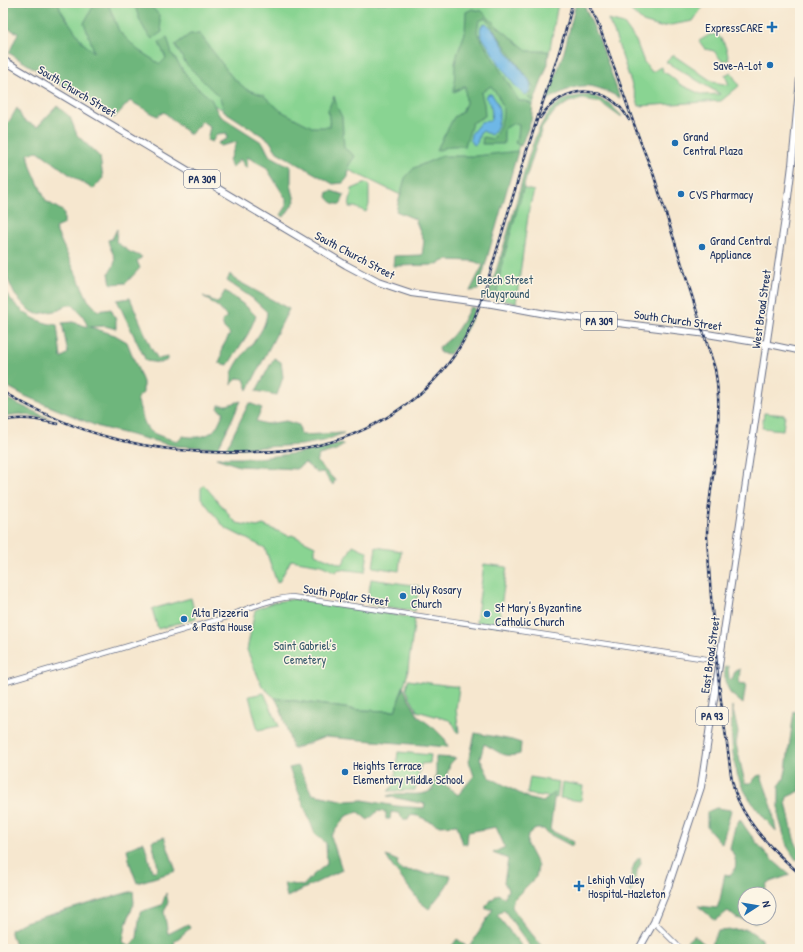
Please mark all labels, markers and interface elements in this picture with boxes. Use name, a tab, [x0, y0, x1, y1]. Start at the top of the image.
place label: ExpressCARE	[705, 19, 764, 36]
marker: ExpressCARE	[766, 21, 778, 33]
place label: Save-A-Lot	[713, 57, 763, 74]
marker: Save-A-Lot	[765, 60, 775, 70]
street label: South Church Street	[35, 61, 120, 122]
place label: Grand Central Plaza	[683, 128, 743, 159]
marker: Grand Central Plaza	[670, 138, 680, 148]
road number: PA 309	[184, 170, 220, 188]
place label: CVS Pharmacy	[689, 186, 753, 203]
marker: CVS Pharmacy	[676, 189, 686, 199]
street label: South Church Street	[312, 227, 399, 284]
place label: Grand Central Appliance	[710, 232, 772, 263]
marker: Grand Central Appliance	[697, 242, 707, 252]
street label: West Broad Street	[747, 268, 775, 349]
park label: Beech Street Playground	[477, 271, 534, 302]
street label: South Church Street	[633, 305, 724, 335]
road number: PA 309	[581, 312, 617, 330]
street label: South Poplar Street	[302, 580, 391, 610]
place label: Holy Rosary Church	[411, 581, 462, 612]
marker: Holy Rosary Church	[398, 591, 408, 601]
place label: St Mary's Byzantine Catholic Church	[495, 599, 582, 630]
place label: Alta Pizzeria & Pasta House	[192, 604, 253, 635]
marker: St Mary's Byzantine Catholic Church	[482, 609, 492, 619]
marker: Alta Pizzeria & Pasta House	[179, 614, 189, 624]
street label: East Broad Street	[696, 615, 724, 694]
park label: Saint Gabriel's Cemetery	[274, 637, 337, 668]
road number: PA 93	[696, 707, 728, 725]
place label: Heights Terrace Elementary Middle School	[353, 757, 465, 788]
marker: Heights Terrace Elementary Middle School	[340, 767, 350, 777]
place label: Lehigh Valley Hospital-Hazleton	[588, 871, 666, 902]
marker: Lehigh Valley Hospital-Hazleton	[573, 880, 585, 892]
north arrow	[737, 886, 777, 926]
text: N	[759, 900, 774, 908]

